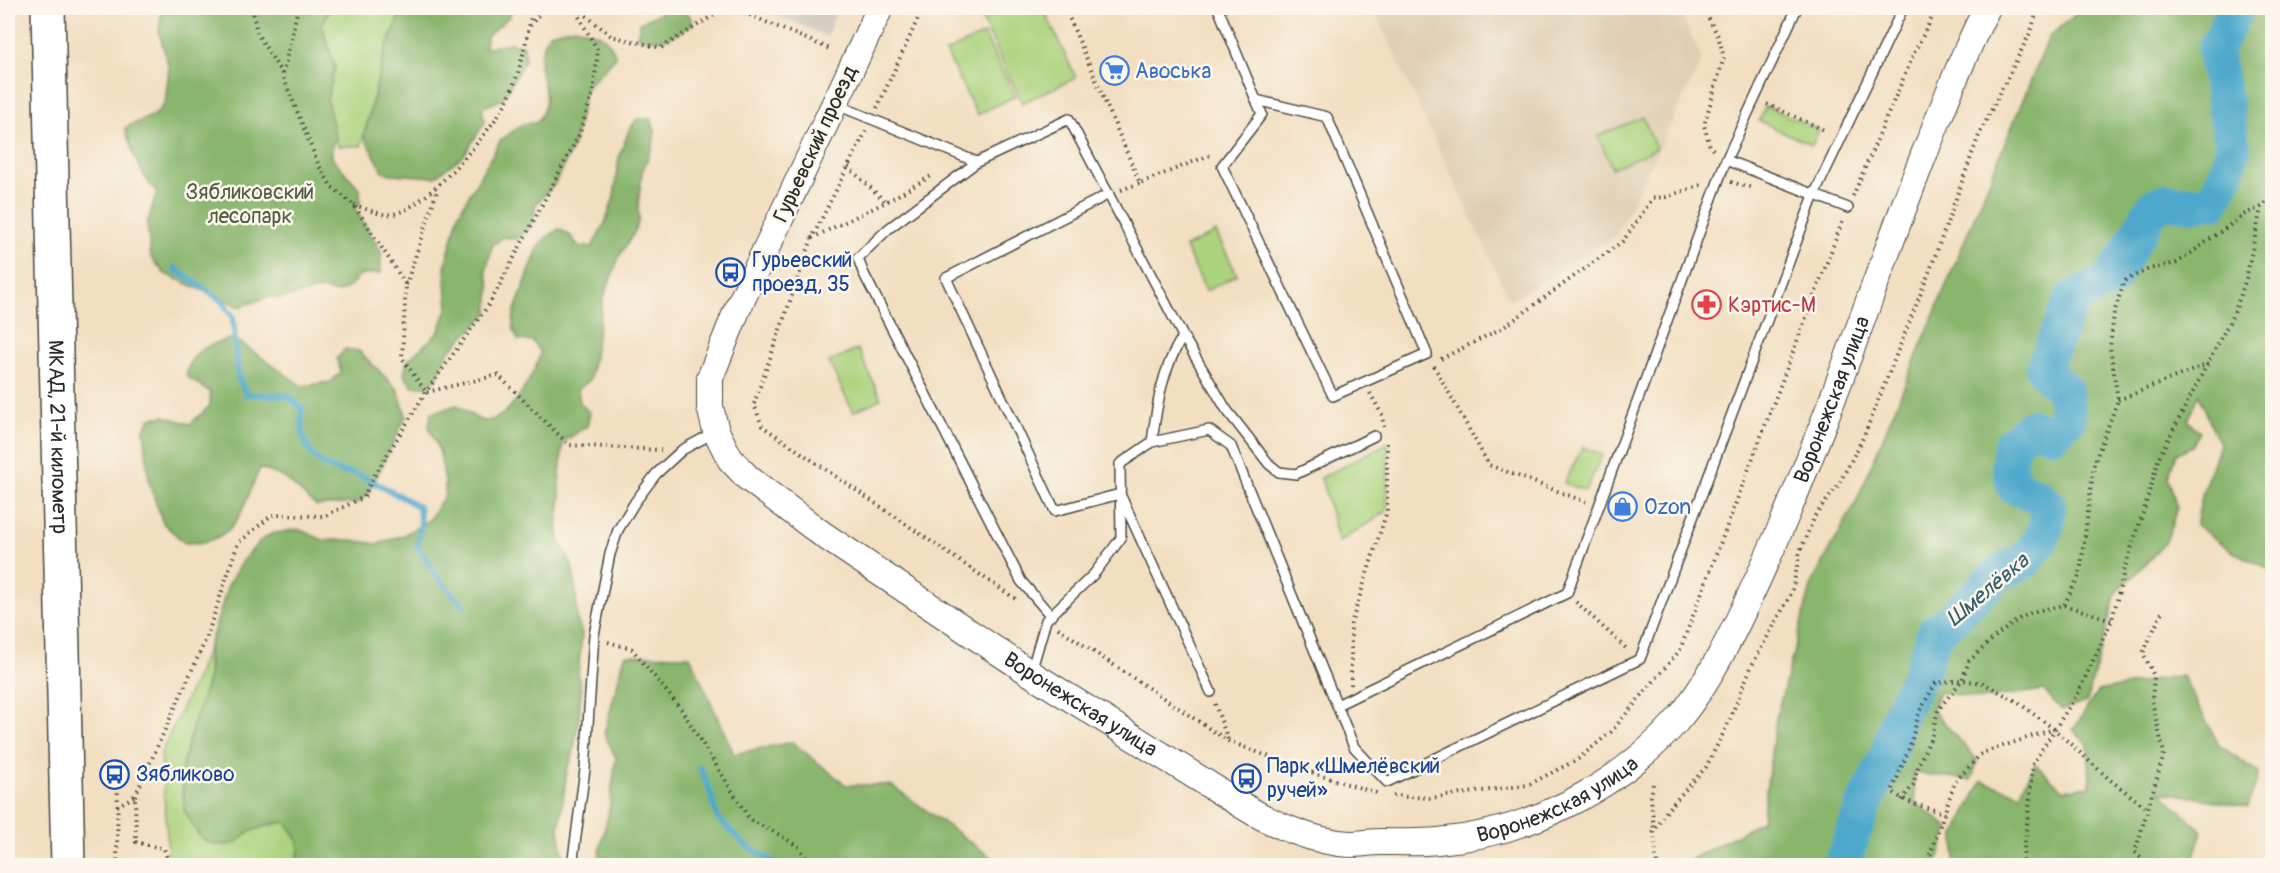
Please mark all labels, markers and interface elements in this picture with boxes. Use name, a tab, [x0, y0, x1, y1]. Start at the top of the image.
supermarket icon: Авоська	[1098, 55, 1130, 87]
place label: Авоська	[1135, 58, 1211, 85]
street label: Гурьевский проезд	[767, 61, 864, 227]
park label: Зябликовский лесопарк	[186, 179, 314, 230]
place label: Гурьевский проезд, 35	[752, 247, 852, 298]
bus stop icon: Гурьевский проезд, 35	[715, 256, 747, 288]
pharmacy icon: Кэртис-М	[1691, 289, 1723, 321]
place label: Кэртис-М	[1728, 292, 1816, 319]
street label: Воронежская улица	[1788, 312, 1876, 487]
street label: МКАД, 21-й километр	[42, 340, 73, 534]
shop icon: Ozon	[1607, 491, 1639, 523]
place label: Ozon	[1644, 494, 1691, 521]
water label: Шмелёвка	[1941, 546, 2036, 632]
street label: Воронежская улица	[998, 646, 1162, 763]
street label: Воронежская улица	[1474, 750, 1644, 849]
place label: Парк «Шмелёвский ручей»	[1267, 753, 1440, 804]
bus stop icon: Зябликово	[99, 758, 131, 790]
place label: Зябликово	[136, 761, 235, 788]
bus stop icon: Парк «Шмелёвский ручей»	[1230, 762, 1262, 794]

